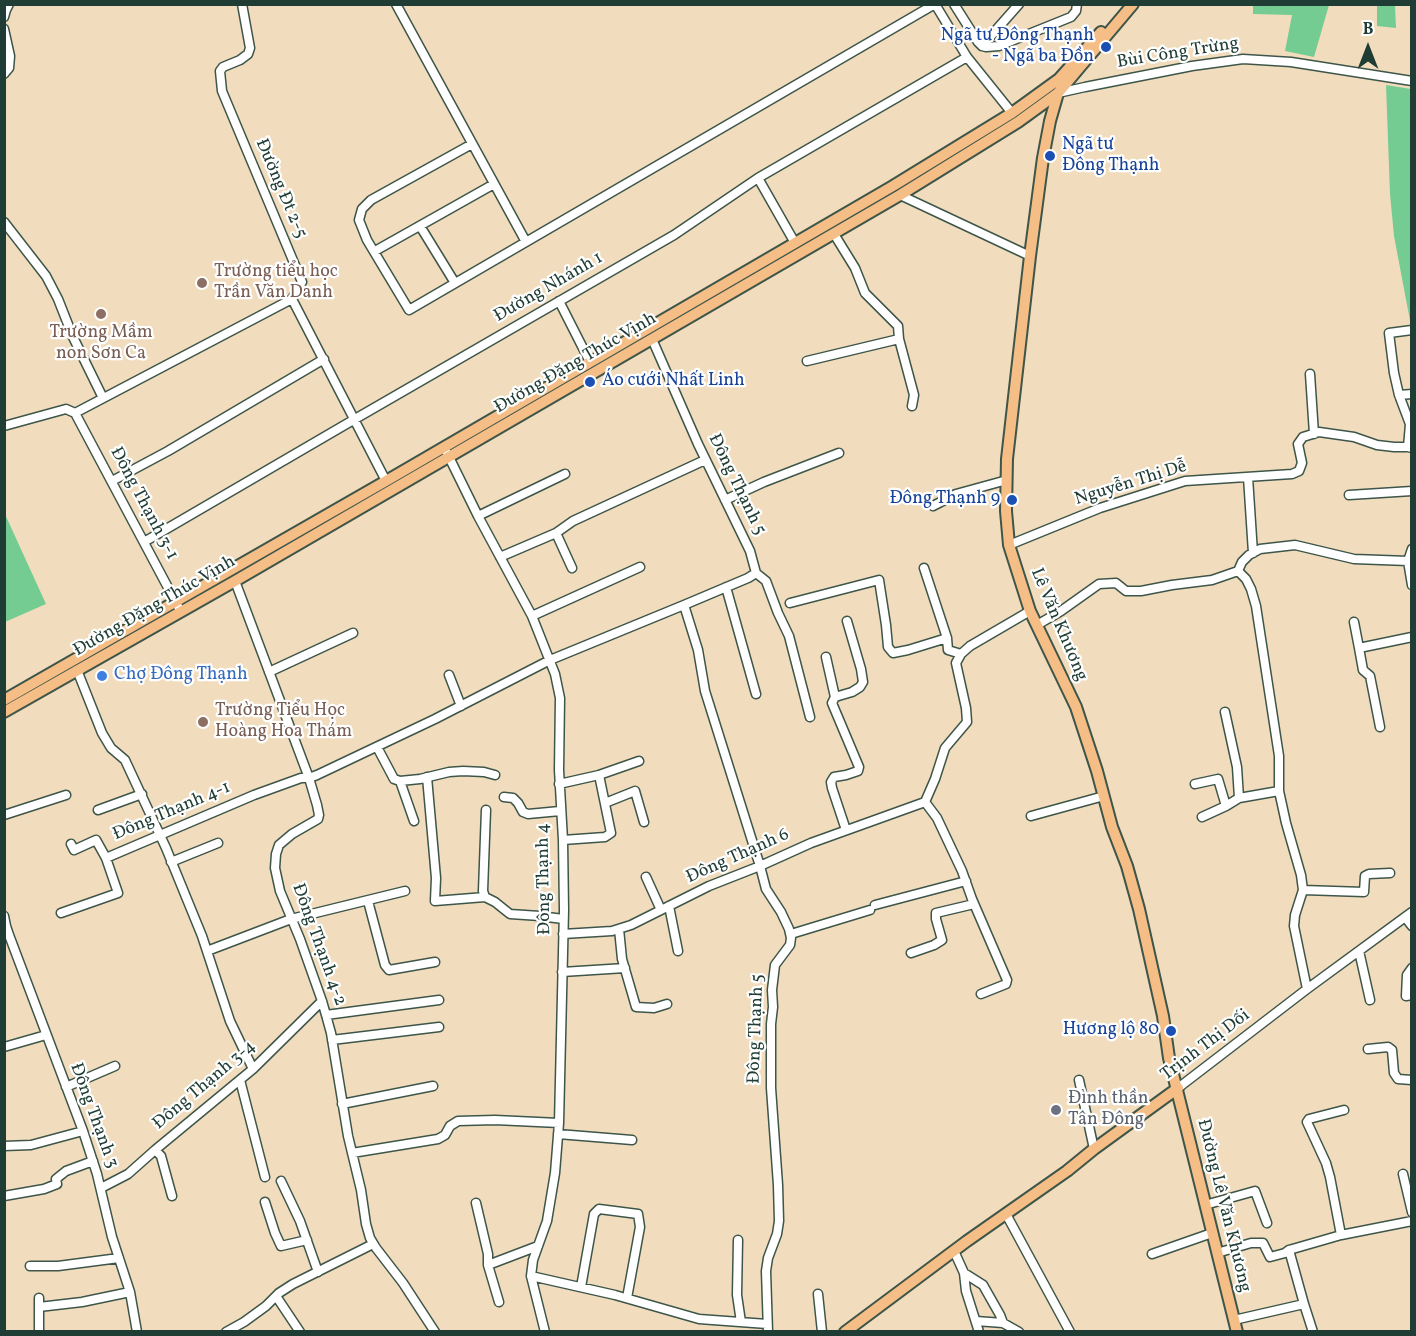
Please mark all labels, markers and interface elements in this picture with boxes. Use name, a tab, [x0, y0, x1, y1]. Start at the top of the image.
north arrow	[1338, 18, 1398, 78]
text: B	[1363, 19, 1373, 41]
place label: Ngã tư Đông Thạnh - Ngã ba Đồn	[941, 26, 1094, 68]
street label: Bùi Công Trừng	[1116, 34, 1240, 74]
marker: Ngã tư Đông Thạnh - Ngã ba Đồn	[1099, 40, 1113, 54]
place label: Ngã tư Đông Thạnh	[1062, 135, 1160, 178]
street label: Đường Đt 2-5	[249, 136, 311, 242]
marker: Ngã tư Đông Thạnh	[1043, 149, 1057, 163]
street label: Đường Nhánh 1	[491, 248, 607, 328]
place label: Trường tiểu học Trần Văn Danh	[214, 262, 338, 304]
marker: Trường tiểu học Trần Văn Danh	[195, 276, 209, 290]
marker: Trường Mầm non Sơn Ca	[94, 307, 108, 321]
street label: Đường Đặng Thúc Vịnh	[491, 309, 661, 419]
place label: Trường Mầm non Sơn Ca	[49, 323, 153, 366]
place label: Áo cưới Nhất Linh	[602, 371, 745, 393]
marker: Áo cưới Nhất Linh	[583, 375, 597, 389]
street label: Đông Thạnh 5	[702, 431, 770, 539]
street label: Đông Thạnh 3-1	[104, 444, 182, 564]
street label: Nguyễn Thị Dễ	[1072, 457, 1190, 511]
place label: Đông Thạnh 9	[889, 489, 1000, 511]
marker: Đông Thạnh 9	[1005, 493, 1019, 507]
street label: Đường Đặng Thúc Vịnh	[70, 552, 240, 662]
street label: Lê Văn Khương	[1025, 565, 1091, 685]
place label: Chợ Đông Thạnh	[114, 665, 248, 687]
marker: Chợ Đông Thạnh	[95, 669, 109, 683]
place label: Trường Tiểu Học Hoàng Hoa Thám	[215, 701, 352, 744]
marker: Trường Tiểu Học Hoàng Hoa Thám	[196, 715, 210, 729]
street label: Đông Thạnh 4-1	[110, 777, 234, 847]
street label: Đông Thạnh 4	[533, 823, 557, 935]
street label: Đông Thạnh 6	[683, 825, 793, 889]
street label: Đông Thạnh 4-2	[286, 881, 350, 1009]
street label: Đông Thạnh 5	[744, 974, 770, 1084]
street label: Trịnh Thị Dối	[1157, 1006, 1255, 1086]
place label: Hương lộ 80	[1063, 1020, 1159, 1042]
marker: Hương lộ 80	[1164, 1024, 1178, 1038]
street label: Đông Thạnh 3-4	[149, 1037, 261, 1135]
street label: Đông Thạnh 3	[64, 1060, 122, 1172]
place label: Đình thần Tân Đông	[1068, 1089, 1148, 1132]
marker: Đình thần Tân Đông	[1049, 1103, 1063, 1117]
street label: Đường Lê Văn Khương	[1191, 1117, 1255, 1295]

